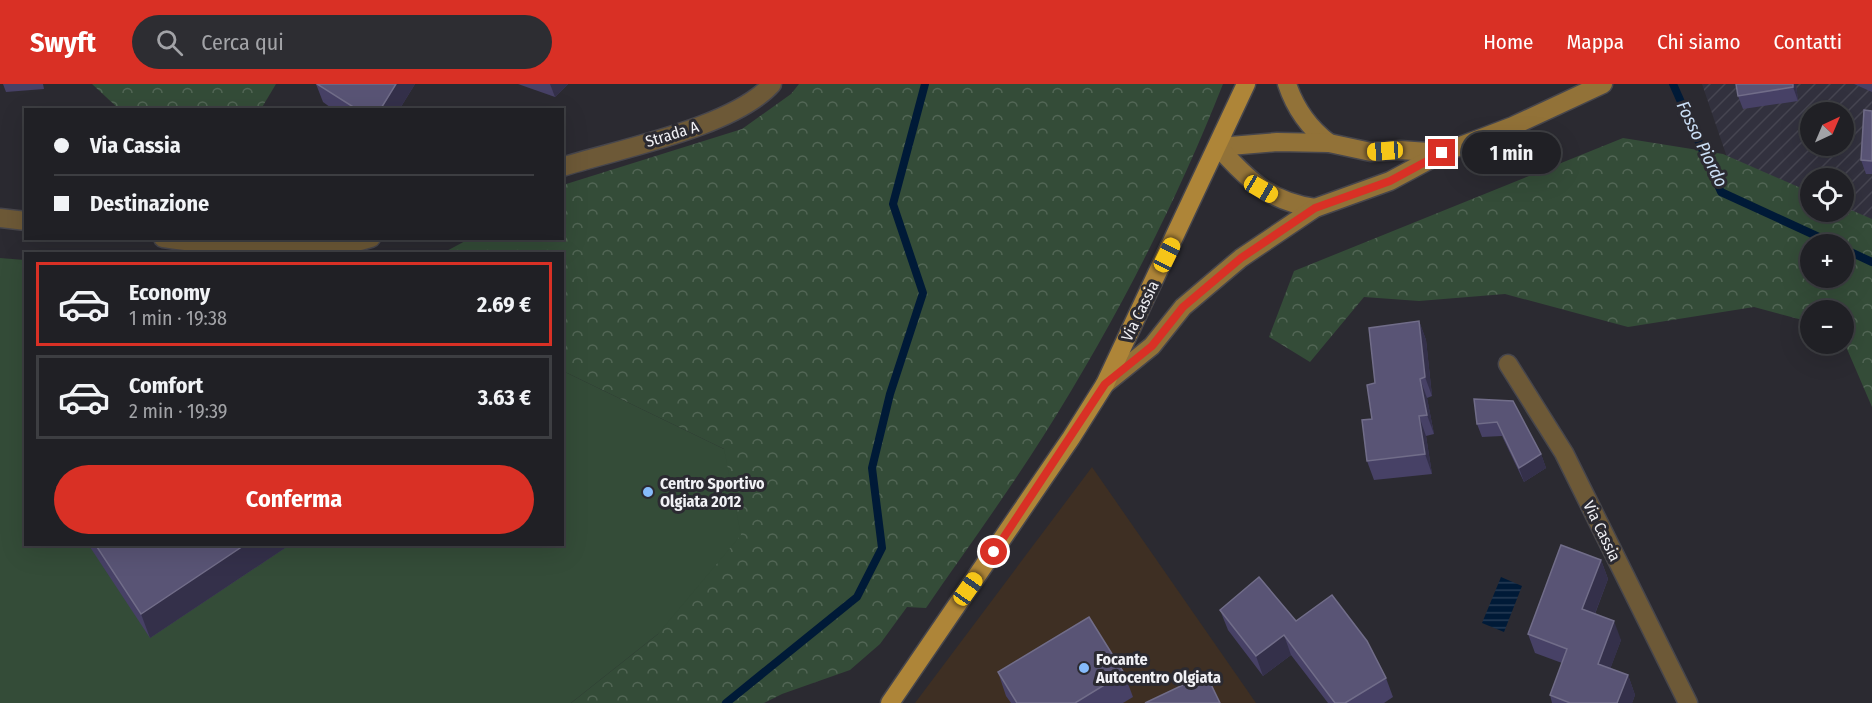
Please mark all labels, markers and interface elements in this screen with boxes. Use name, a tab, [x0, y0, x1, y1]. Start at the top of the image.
search box	[132, 15, 552, 69]
text: Swyft	[30, 26, 96, 59]
icon: search	[153, 26, 186, 59]
text: Cerca qui	[201, 29, 284, 56]
text: Home	[1483, 29, 1533, 55]
text: Mappa	[1566, 29, 1624, 55]
text: Chi siamo	[1657, 29, 1741, 55]
text: Contatti	[1774, 29, 1842, 55]
water label: Fosso Piordo	[1672, 97, 1732, 191]
north arrow	[1800, 102, 1854, 156]
map controls	[1800, 102, 1854, 354]
street label: Strada A	[643, 117, 701, 151]
text: Via Cassia	[90, 132, 181, 159]
callout: 1 min	[1463, 132, 1562, 174]
route end	[1428, 139, 1455, 166]
car	[1366, 141, 1404, 161]
text: 1 min	[1490, 141, 1533, 165]
button: locate	[1800, 168, 1854, 222]
car	[1241, 172, 1281, 206]
text: Destinazione	[90, 190, 209, 217]
button: +	[1800, 234, 1854, 288]
car	[1151, 235, 1183, 275]
icon: car	[57, 277, 111, 331]
street label: Via Cassia	[1117, 278, 1163, 344]
text: Economy	[129, 279, 210, 306]
text: 2.69 €	[477, 291, 531, 318]
button: −	[1800, 300, 1854, 354]
text: 1 min · 19:38	[129, 306, 227, 330]
icon: car	[57, 370, 111, 424]
text: Comfort	[129, 372, 203, 399]
text: 3.63 €	[478, 384, 531, 411]
text: 2 min · 19:39	[129, 399, 228, 423]
button: Conferma	[54, 465, 534, 534]
place label: Centro Sportivo Olgiata 2012	[660, 474, 765, 511]
marker: Centro Sportivo Olgiata 2012	[641, 485, 655, 499]
street label: Via Cassia	[1579, 498, 1625, 564]
route start	[980, 538, 1007, 565]
car	[950, 569, 986, 609]
place label: Focante Autocentro Olgiata	[1095, 650, 1221, 687]
marker: Focante Autocentro Olgiata	[1077, 661, 1091, 675]

